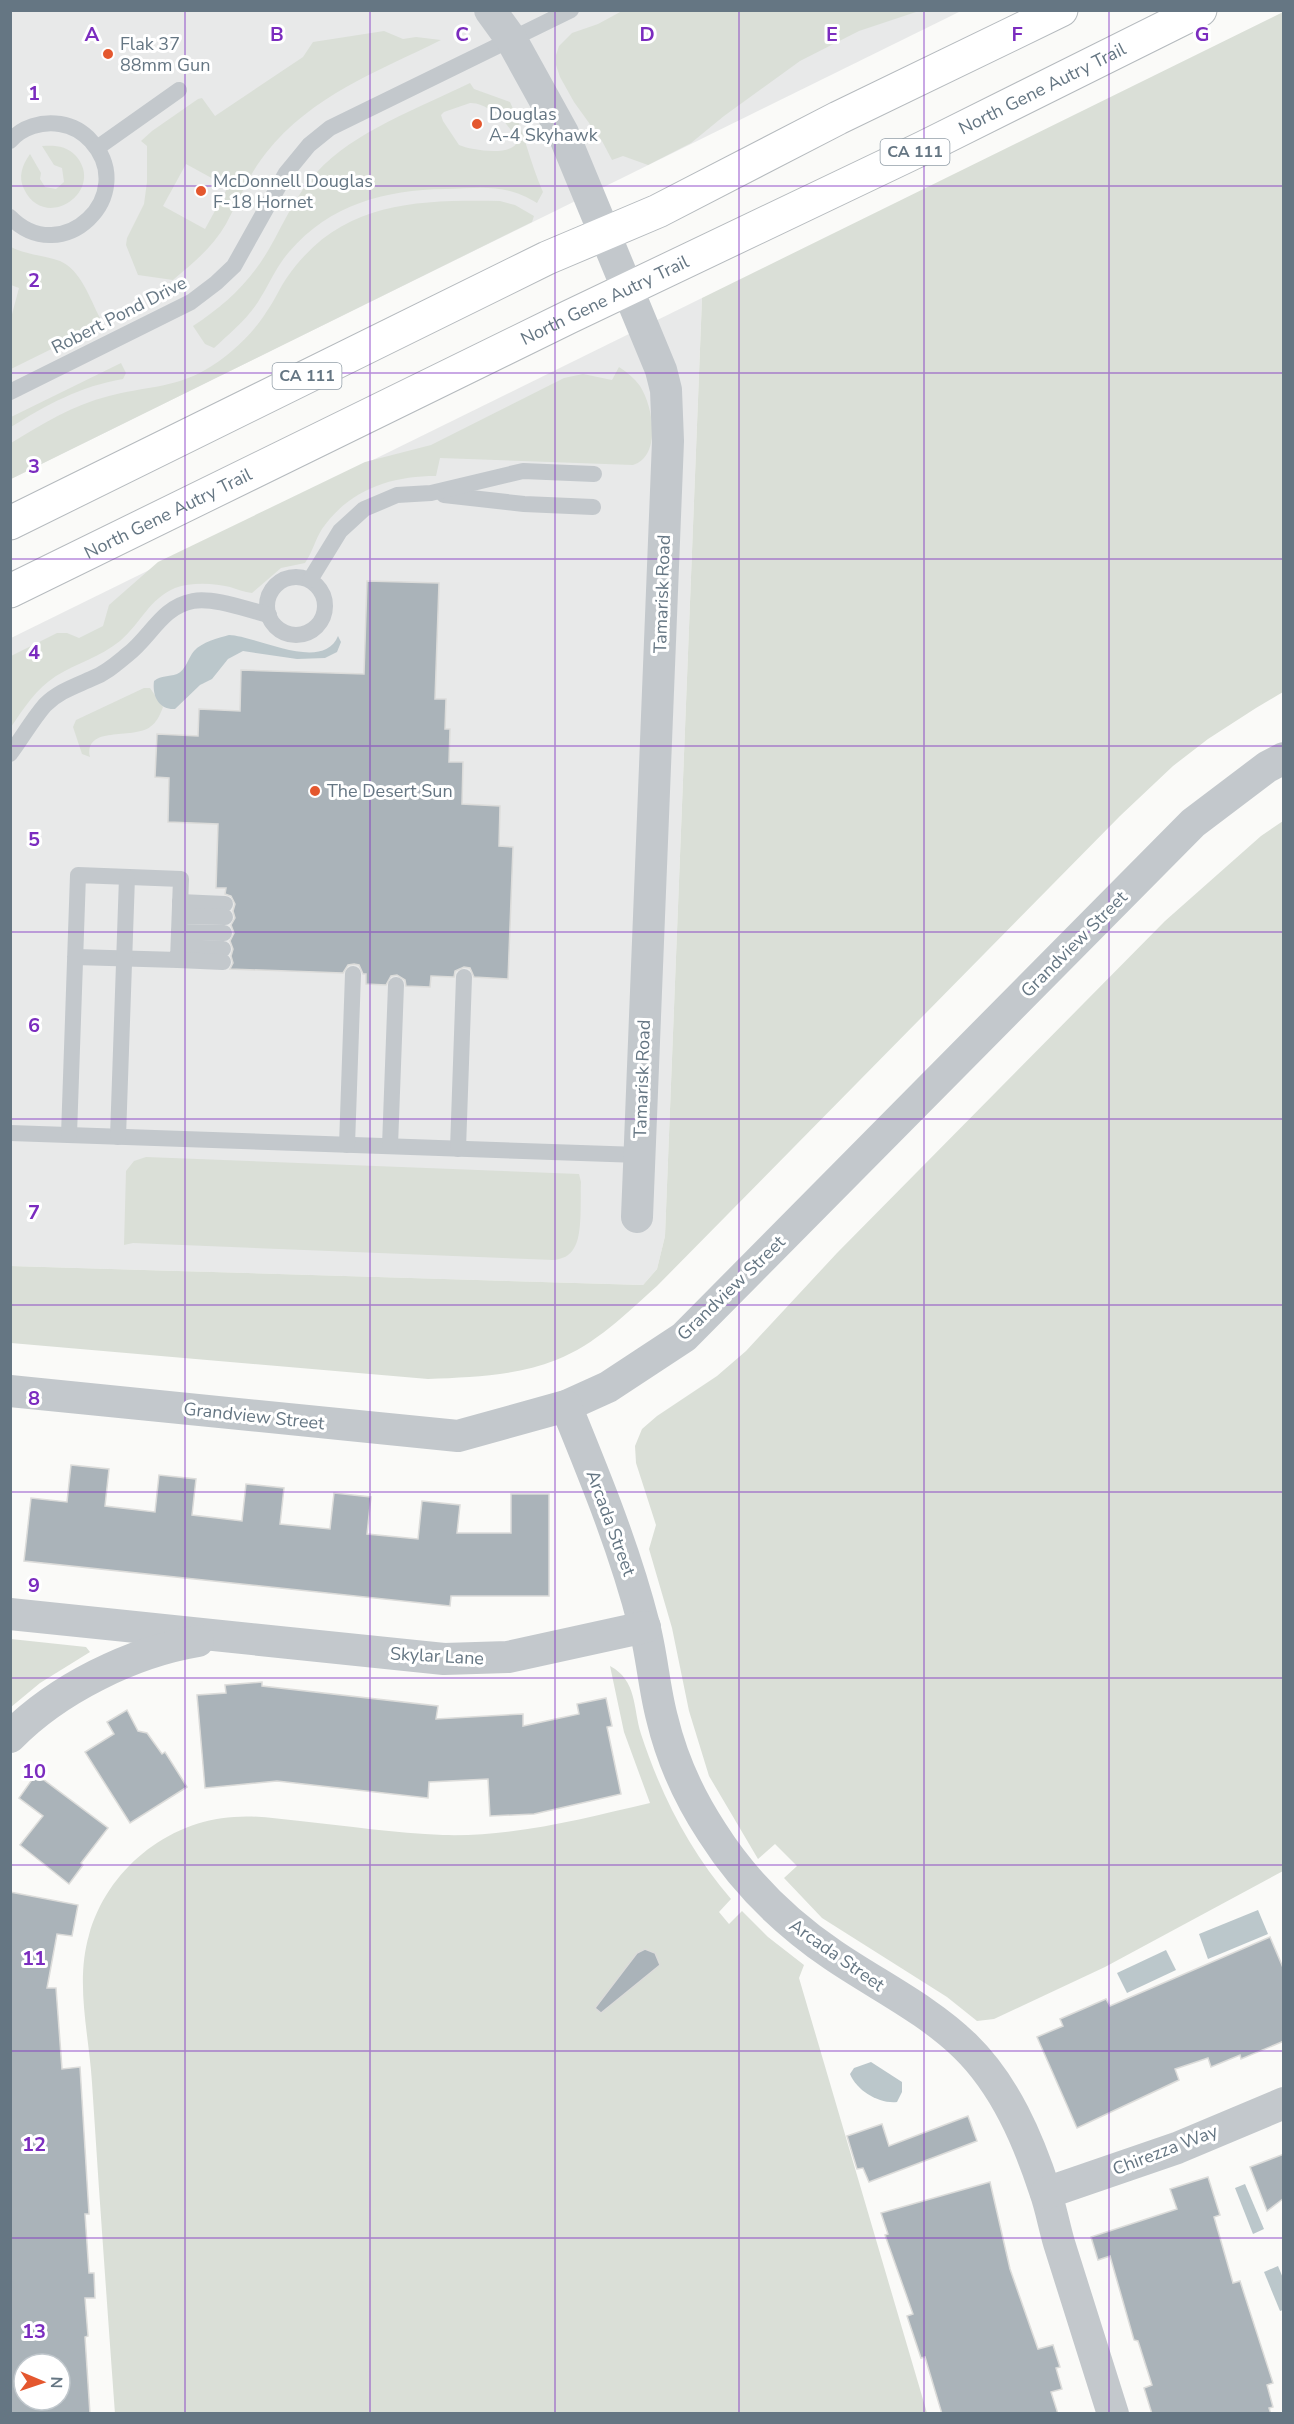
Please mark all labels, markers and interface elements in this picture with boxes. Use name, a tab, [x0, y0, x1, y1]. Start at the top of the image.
text: A	[85, 21, 100, 48]
text: B	[270, 21, 284, 48]
text: C	[455, 21, 469, 48]
text: D	[639, 21, 655, 48]
text: E	[826, 21, 838, 48]
text: F	[1011, 21, 1023, 48]
text: G	[1195, 21, 1209, 48]
place label: Flak 37 88mm Gun	[120, 32, 210, 77]
street label: North Gene Autry Trail	[955, 37, 1130, 140]
marker: Flak 37 88mm Gun	[101, 47, 115, 61]
text: 1	[28, 80, 40, 107]
place label: Douglas A-4 Skyhawk	[489, 102, 599, 147]
marker: Douglas A-4 Skyhawk	[470, 117, 484, 131]
road number: CA 111	[880, 139, 950, 165]
place label: McDonnell Douglas F-18 Hornet	[213, 169, 373, 214]
marker: McDonnell Douglas F-18 Hornet	[194, 184, 208, 198]
street label: North Gene Autry Trail	[517, 249, 693, 351]
text: 2	[28, 267, 40, 294]
street label: Robert Pond Drive	[47, 271, 191, 359]
road number: CA 111	[272, 363, 342, 389]
text: 3	[28, 453, 40, 480]
street label: North Gene Autry Trail	[80, 462, 256, 565]
street label: Tamarisk Road	[648, 534, 676, 654]
text: 4	[28, 639, 40, 666]
place label: The Desert Sun	[327, 779, 453, 803]
marker: The Desert Sun	[308, 784, 322, 798]
text: 5	[28, 826, 40, 853]
street label: Grandview Street	[1015, 885, 1133, 1003]
text: 6	[28, 1012, 40, 1039]
street label: Tamarisk Road	[628, 1019, 656, 1139]
text: 7	[28, 1199, 40, 1226]
street label: Grandview Street	[672, 1230, 791, 1346]
text: 8	[28, 1385, 40, 1412]
street label: Grandview Street	[182, 1397, 326, 1435]
street label: Arcada Street	[581, 1467, 641, 1580]
text: 9	[28, 1572, 40, 1599]
street label: Skylar Lane	[389, 1642, 485, 1670]
text: 10	[22, 1758, 46, 1785]
street label: Arcada Street	[785, 1913, 890, 1997]
text: 11	[22, 1945, 46, 1972]
street label: Chirezza Way	[1109, 2119, 1222, 2181]
text: 12	[22, 2131, 46, 2158]
text: 13	[22, 2318, 46, 2345]
north arrow	[12, 2352, 72, 2412]
text: N	[45, 2376, 67, 2389]

